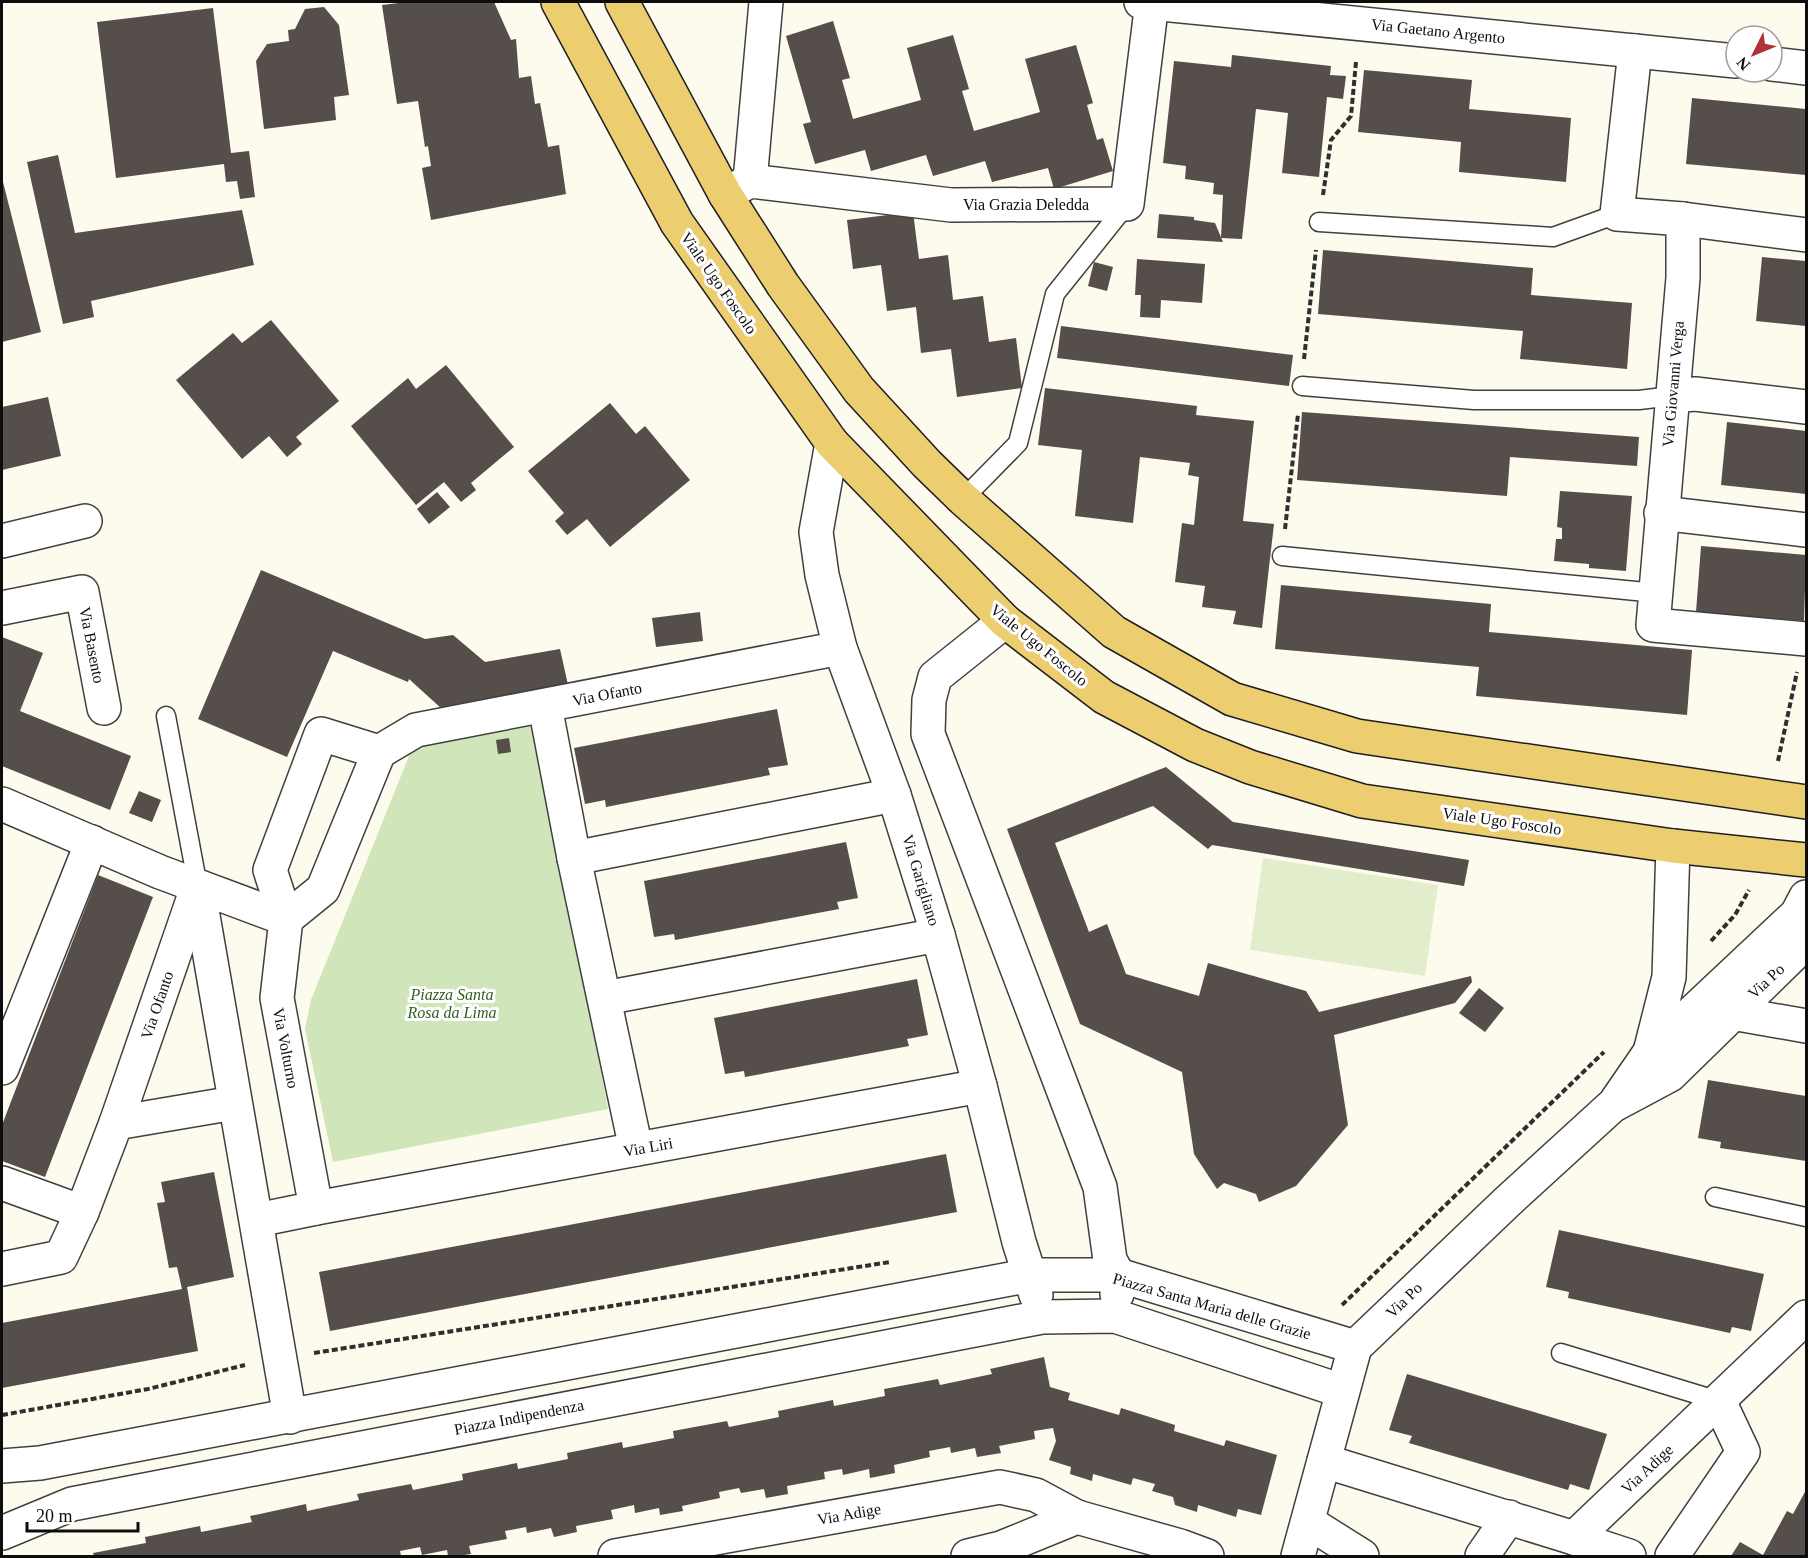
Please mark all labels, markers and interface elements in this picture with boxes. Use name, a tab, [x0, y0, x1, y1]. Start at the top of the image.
street label: Via Gaetano Argento	[1370, 16, 1506, 47]
north arrow	[1724, 24, 1784, 84]
text: N	[1733, 54, 1754, 74]
street label: Via Grazia Deledda	[963, 196, 1089, 213]
street label: Viale Ugo Foscolo	[677, 229, 760, 338]
street label: Via Giovanni Verga	[1659, 320, 1688, 448]
street label: Viale Ugo Foscolo	[986, 601, 1091, 690]
street label: Via Basento	[76, 605, 108, 685]
street label: Via Ofanto	[571, 679, 643, 709]
street label: Viale Ugo Foscolo	[1441, 804, 1563, 839]
street label: Via Garigliano	[898, 832, 943, 928]
street label: Via Po	[1744, 960, 1788, 1002]
street label: Via Ofanto	[137, 969, 177, 1041]
park label: Piazza Santa Rosa da Lima	[407, 986, 496, 1021]
street label: Via Volturno	[270, 1006, 302, 1090]
street label: Via Liri	[622, 1134, 675, 1160]
street label: Piazza Santa Maria delle Grazie	[1111, 1270, 1313, 1342]
street label: Via Po	[1383, 1279, 1425, 1321]
street label: Piazza Indipendenza	[453, 1396, 586, 1439]
street label: Via Adige	[1618, 1441, 1677, 1498]
scale bar	[27, 1495, 138, 1533]
street label: Via Adige	[816, 1500, 882, 1529]
text: 20 m	[36, 1506, 73, 1526]

